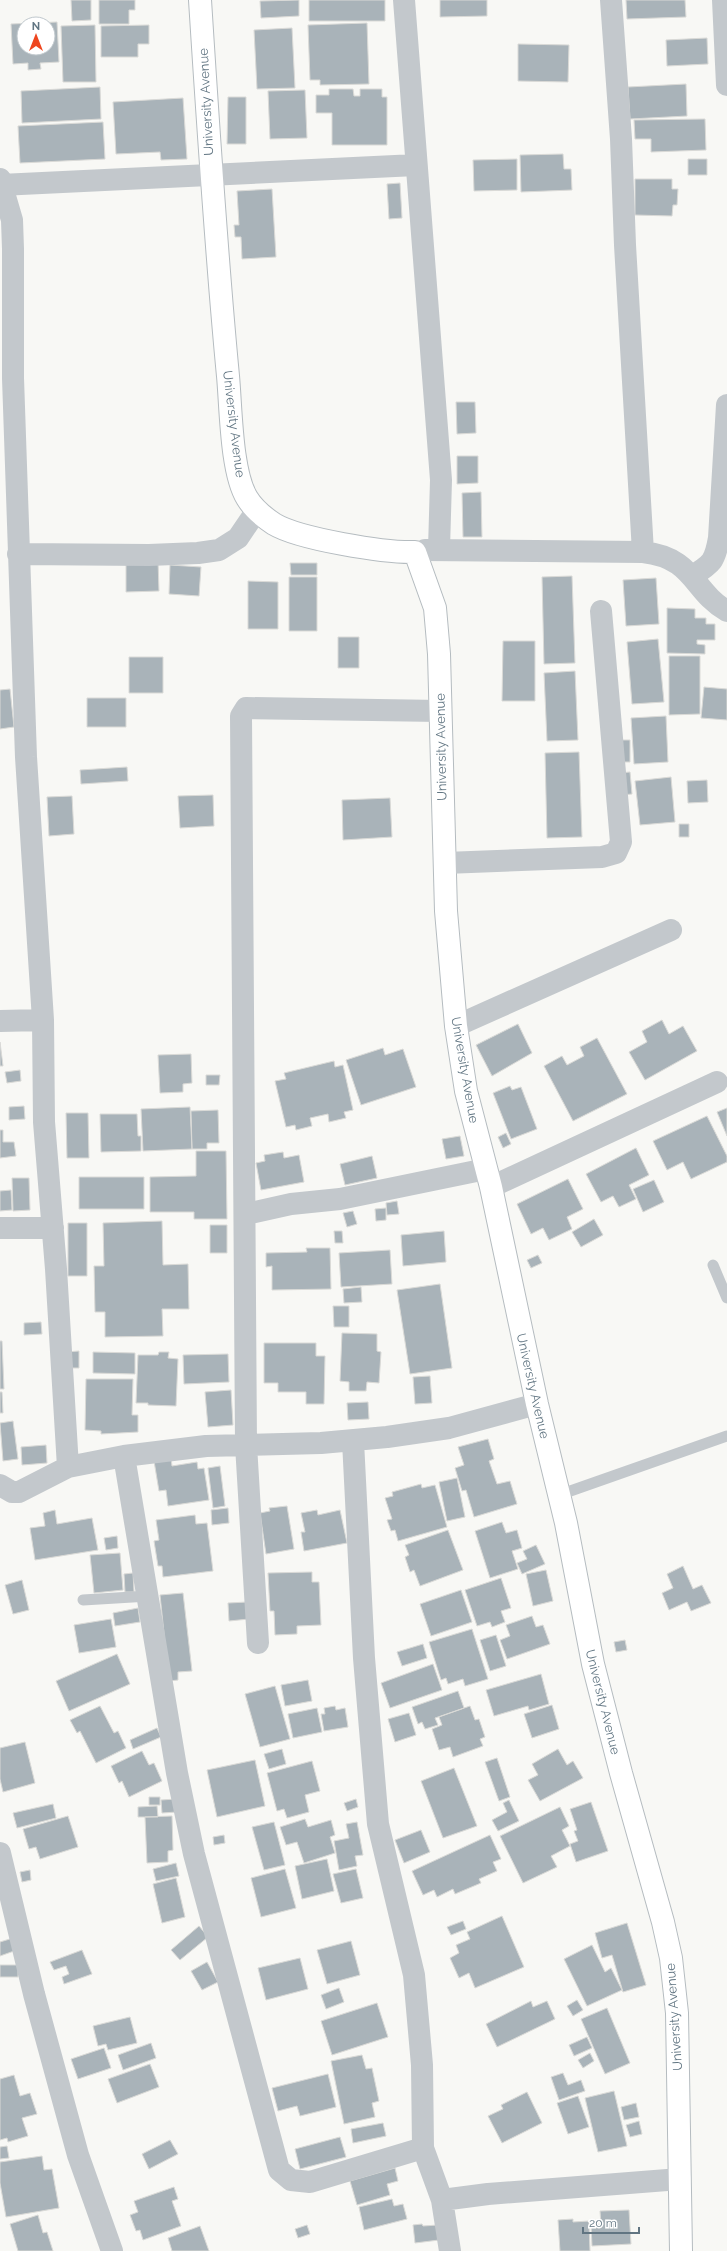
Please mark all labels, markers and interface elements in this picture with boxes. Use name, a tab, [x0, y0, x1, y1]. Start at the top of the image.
north arrow	[16, 16, 56, 56]
text: N	[32, 20, 40, 33]
street label: University Avenue	[196, 47, 216, 156]
street label: University Avenue	[220, 370, 248, 479]
street label: University Avenue	[433, 693, 449, 801]
street label: University Avenue	[448, 1016, 482, 1125]
street label: University Avenue	[514, 1332, 553, 1441]
street label: University Avenue	[583, 1648, 623, 1756]
street label: University Avenue	[663, 1962, 685, 2071]
scale bar	[583, 2209, 639, 2235]
text: 20 m	[589, 2216, 617, 2230]

